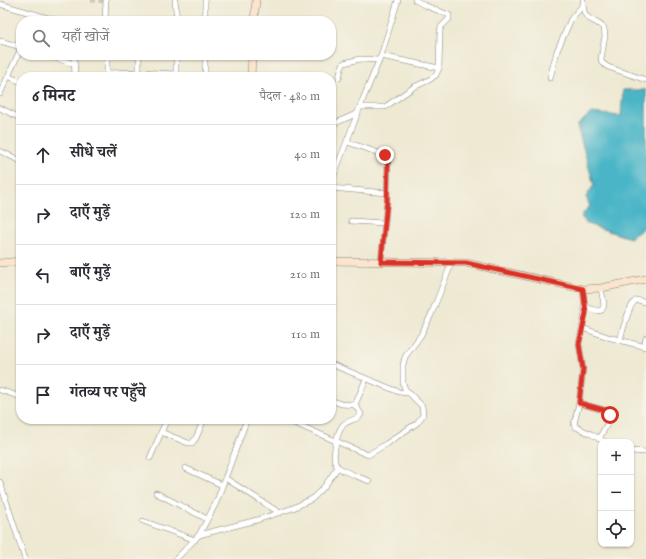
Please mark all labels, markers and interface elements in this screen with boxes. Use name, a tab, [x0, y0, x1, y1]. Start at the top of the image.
search box	[16, 16, 336, 60]
icon: search	[30, 27, 52, 49]
text: यहाँ खोजें	[62, 27, 109, 46]
text: 6 मिनट	[32, 86, 75, 107]
text: पैदल · 480 m	[259, 88, 320, 105]
text: सीधे चलें	[70, 143, 117, 162]
icon: ahead	[32, 144, 54, 166]
text: 40 m	[294, 146, 320, 163]
route end	[376, 146, 394, 164]
text: दाएँ मुड़ें	[70, 203, 110, 222]
icon: right	[32, 204, 54, 226]
text: 120 m	[290, 206, 320, 223]
text: बाएँ मुड़ें	[70, 263, 110, 282]
icon: left	[32, 264, 54, 286]
text: 210 m	[290, 266, 320, 283]
text: दाएँ मुड़ें	[70, 323, 110, 342]
icon: right	[32, 324, 54, 346]
text: 110 m	[291, 326, 320, 343]
text: गंतव्य पर पहुँचे	[70, 383, 146, 402]
icon: arrive	[32, 384, 54, 406]
route start	[601, 406, 619, 424]
map controls	[598, 439, 634, 547]
button: +	[598, 439, 634, 475]
button: −	[598, 475, 634, 511]
button: locate	[598, 511, 634, 547]

